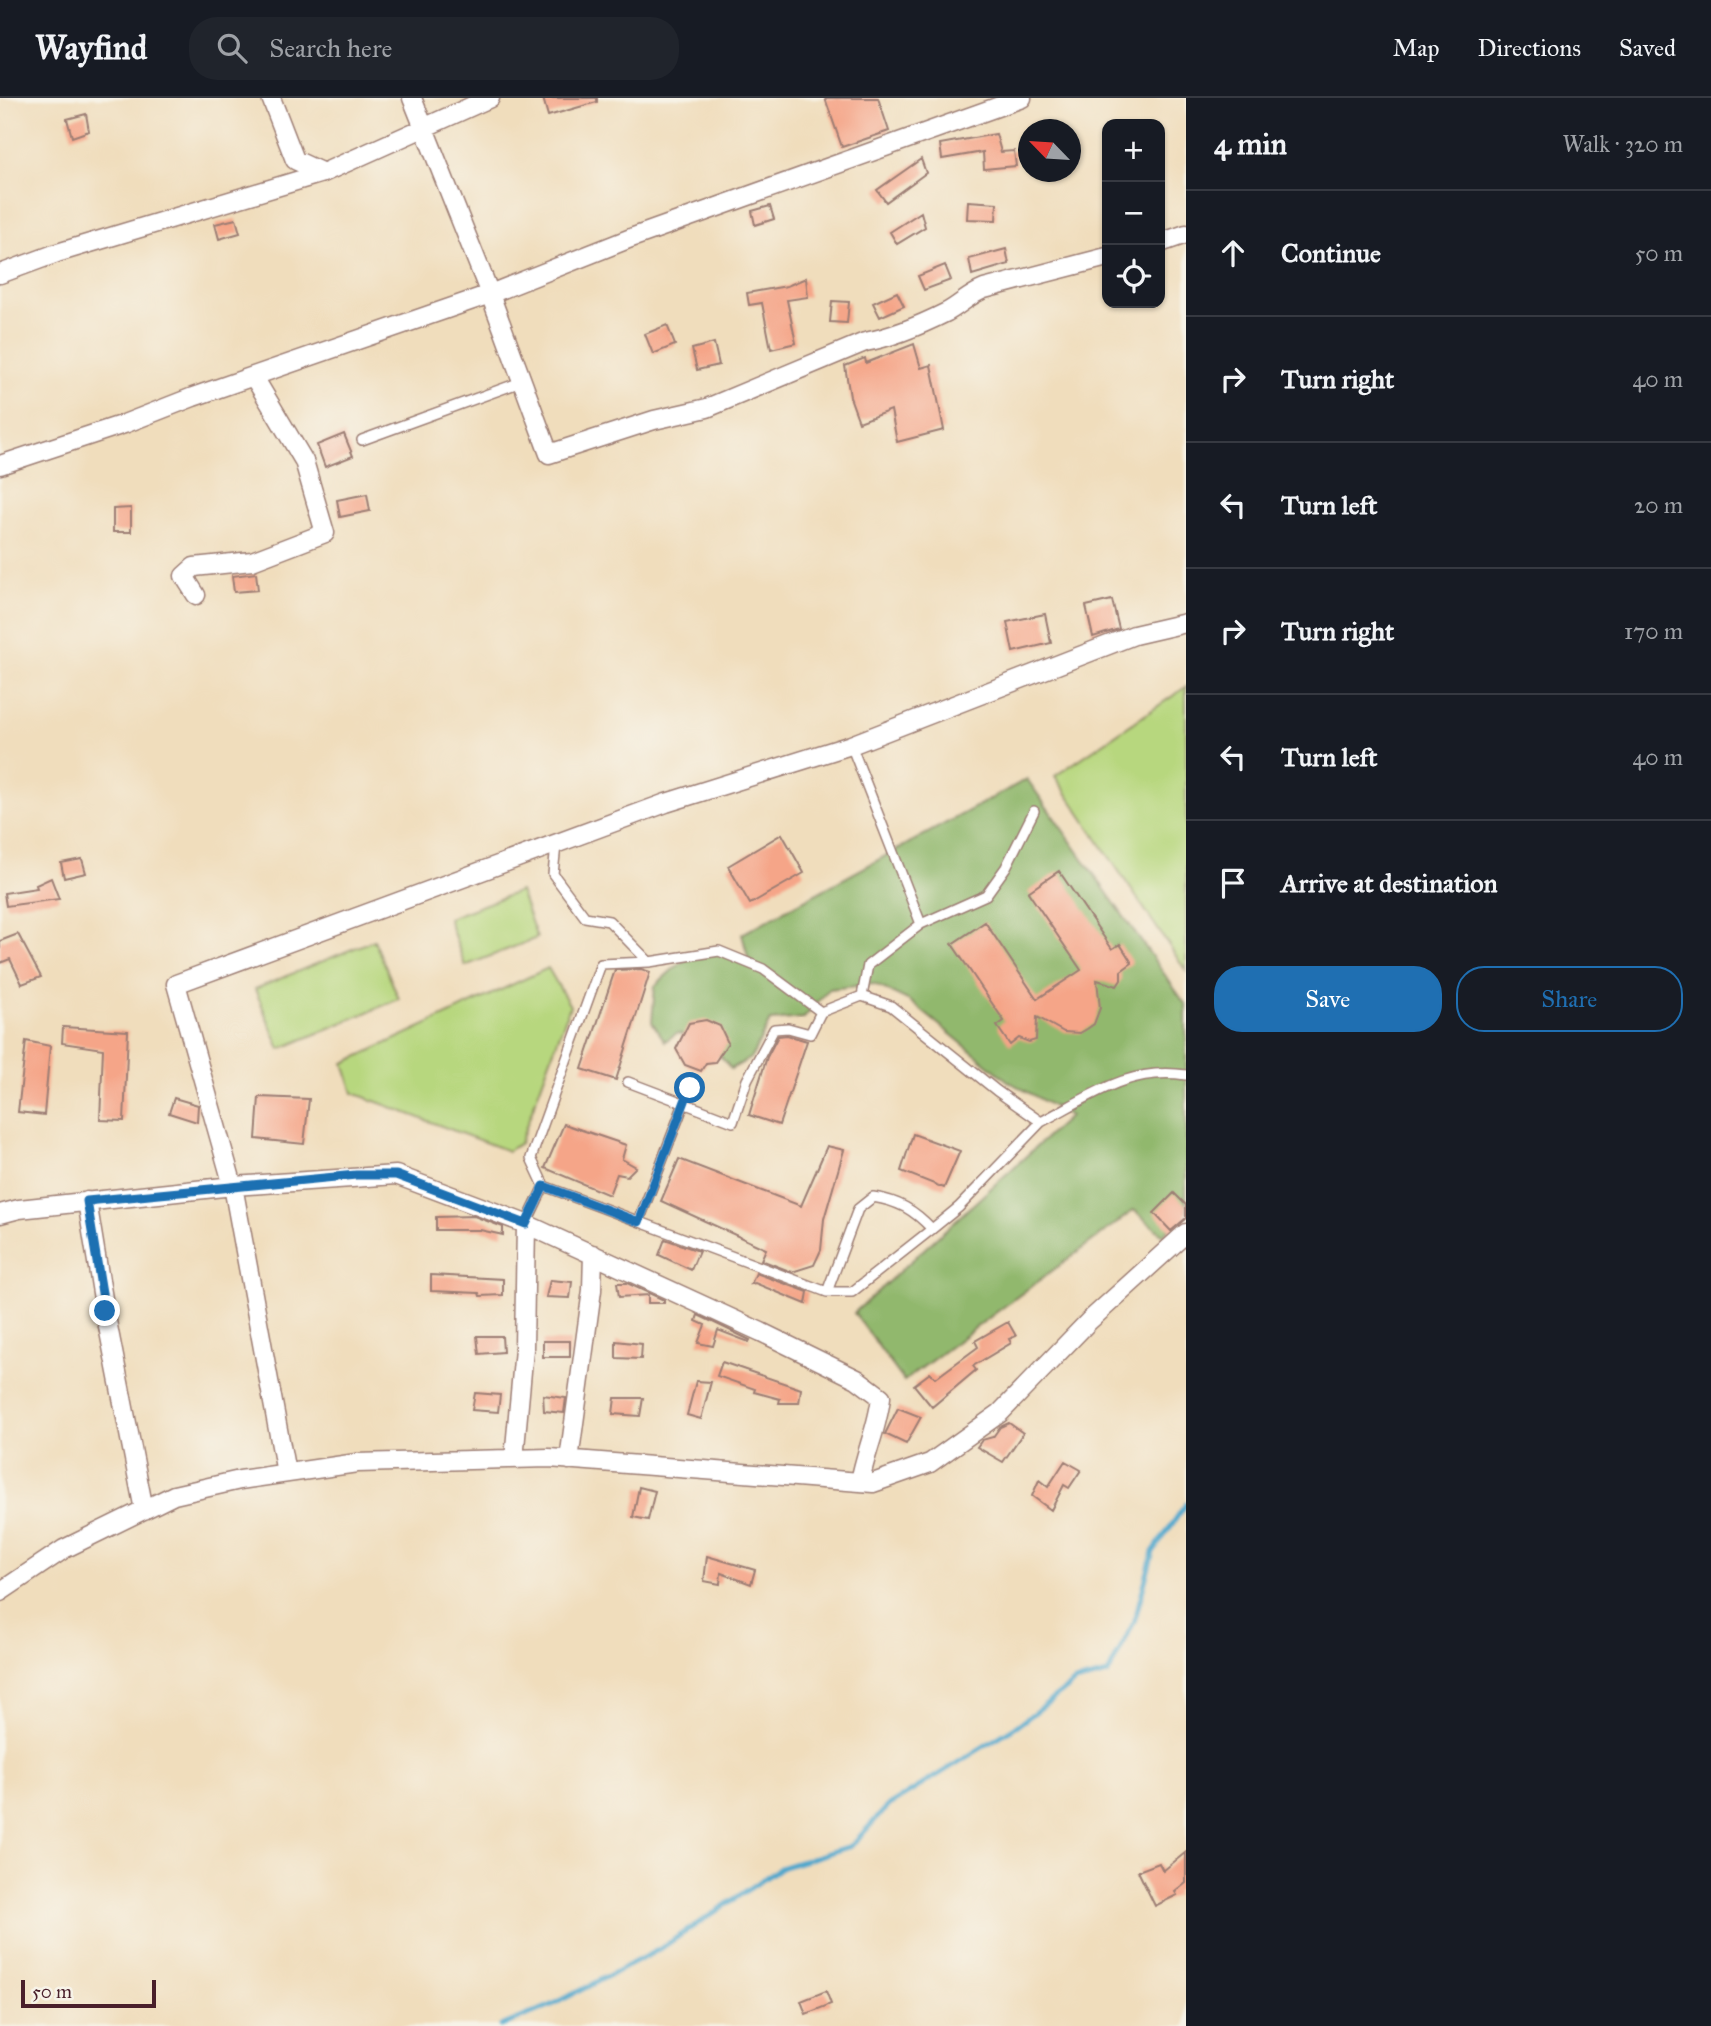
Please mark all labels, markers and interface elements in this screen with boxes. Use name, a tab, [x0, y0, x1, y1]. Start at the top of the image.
search box	[189, 17, 679, 80]
text: Wayfind	[35, 28, 147, 68]
icon: search	[213, 29, 251, 67]
text: Search here	[269, 32, 392, 64]
text: Map	[1393, 33, 1440, 63]
text: Directions	[1478, 33, 1581, 63]
text: Saved	[1619, 33, 1676, 63]
north arrow	[1018, 119, 1081, 182]
map controls	[1102, 119, 1165, 308]
button: +	[1102, 119, 1165, 182]
text: 4 min	[1214, 126, 1287, 162]
text: Walk · 320 m	[1563, 130, 1683, 158]
button: −	[1102, 182, 1165, 245]
icon: ahead	[1214, 234, 1252, 272]
text: Continue	[1281, 237, 1381, 269]
text: 50 m	[1635, 239, 1683, 267]
button: locate	[1102, 245, 1165, 308]
icon: right	[1214, 360, 1252, 398]
text: Turn right	[1281, 363, 1394, 395]
text: 40 m	[1633, 365, 1683, 393]
icon: left	[1214, 486, 1252, 524]
text: Turn left	[1281, 489, 1377, 521]
text: 20 m	[1634, 491, 1683, 519]
icon: right	[1214, 612, 1252, 650]
text: Turn right	[1281, 615, 1394, 647]
text: 170 m	[1624, 617, 1683, 645]
icon: left	[1214, 738, 1252, 776]
text: Turn left	[1281, 741, 1377, 773]
text: 40 m	[1633, 743, 1683, 771]
icon: arrive	[1214, 864, 1252, 902]
text: Arrive at destination	[1281, 867, 1498, 899]
button: Save	[1214, 966, 1442, 1032]
button: Share	[1456, 966, 1683, 1032]
route start	[674, 1072, 705, 1103]
route end	[89, 1295, 120, 1326]
scale bar	[21, 1977, 156, 2009]
text: 50 m	[32, 1980, 72, 2003]

